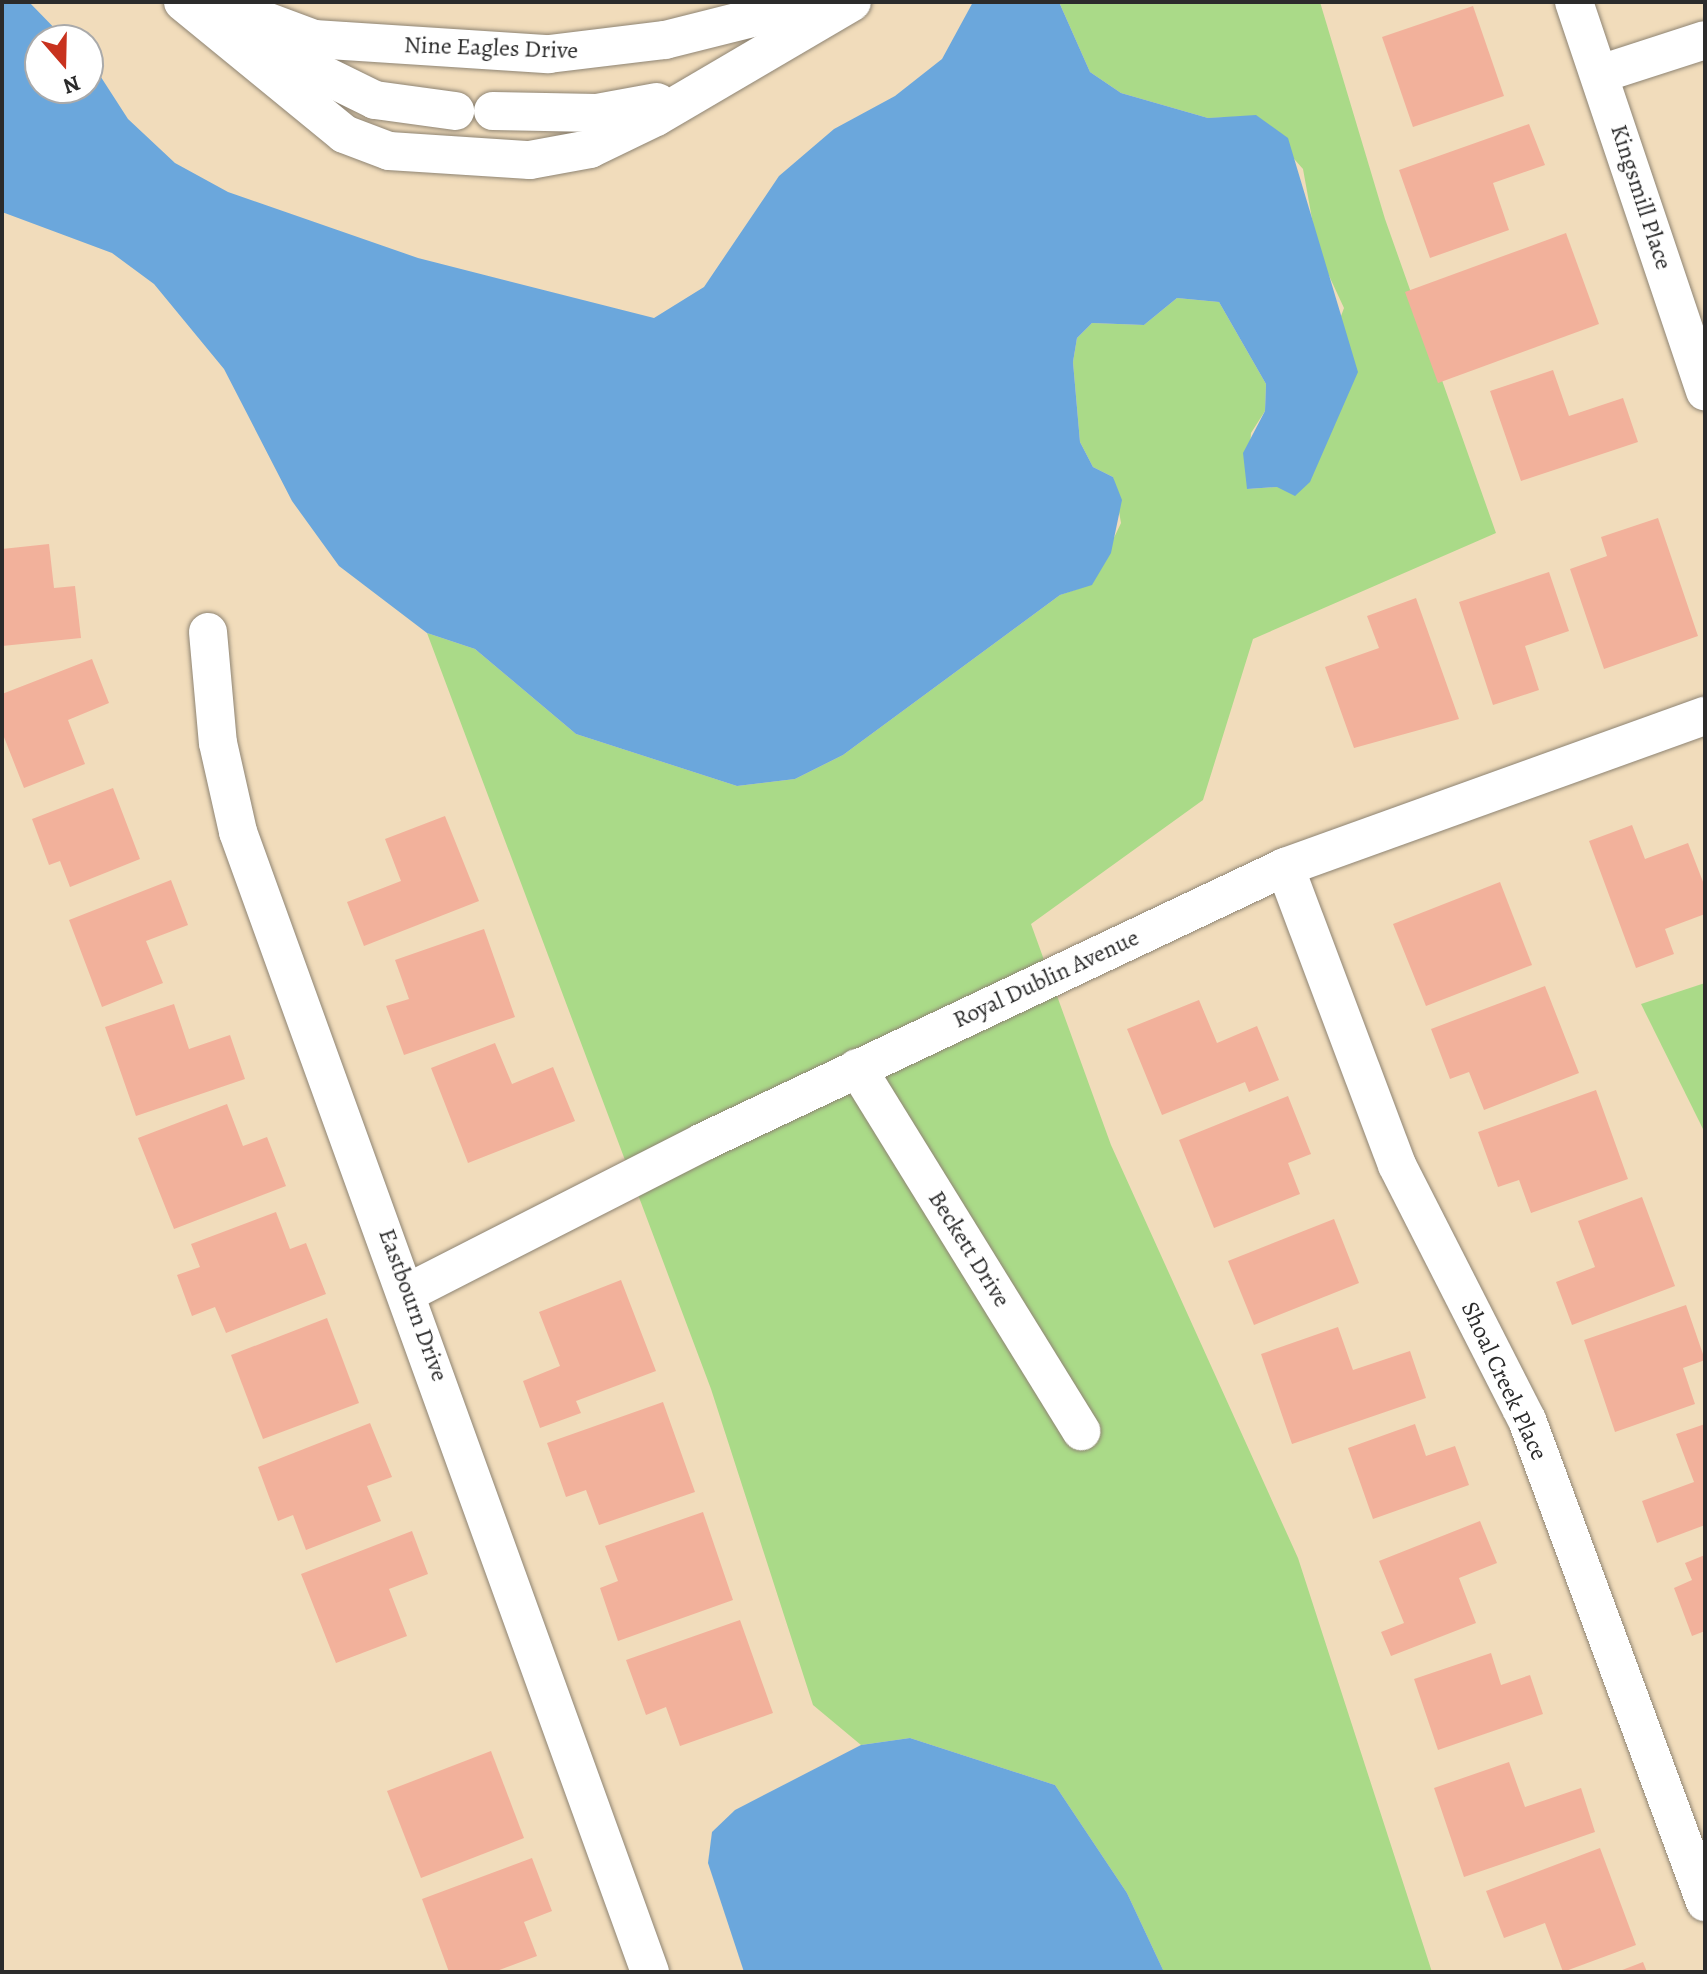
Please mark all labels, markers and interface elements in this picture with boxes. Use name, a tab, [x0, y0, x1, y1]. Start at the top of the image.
north arrow	[24, 24, 104, 104]
street label: Nine Eagles Drive	[403, 31, 579, 65]
text: N	[59, 68, 84, 102]
street label: Kingsmill Place	[1604, 121, 1678, 273]
street label: Royal Dublin Avenue	[949, 923, 1143, 1035]
street label: Beckett Drive	[922, 1186, 1016, 1312]
street label: Eastbourn Drive	[372, 1225, 454, 1385]
street label: Shoal Creek Place	[1455, 1297, 1553, 1465]

